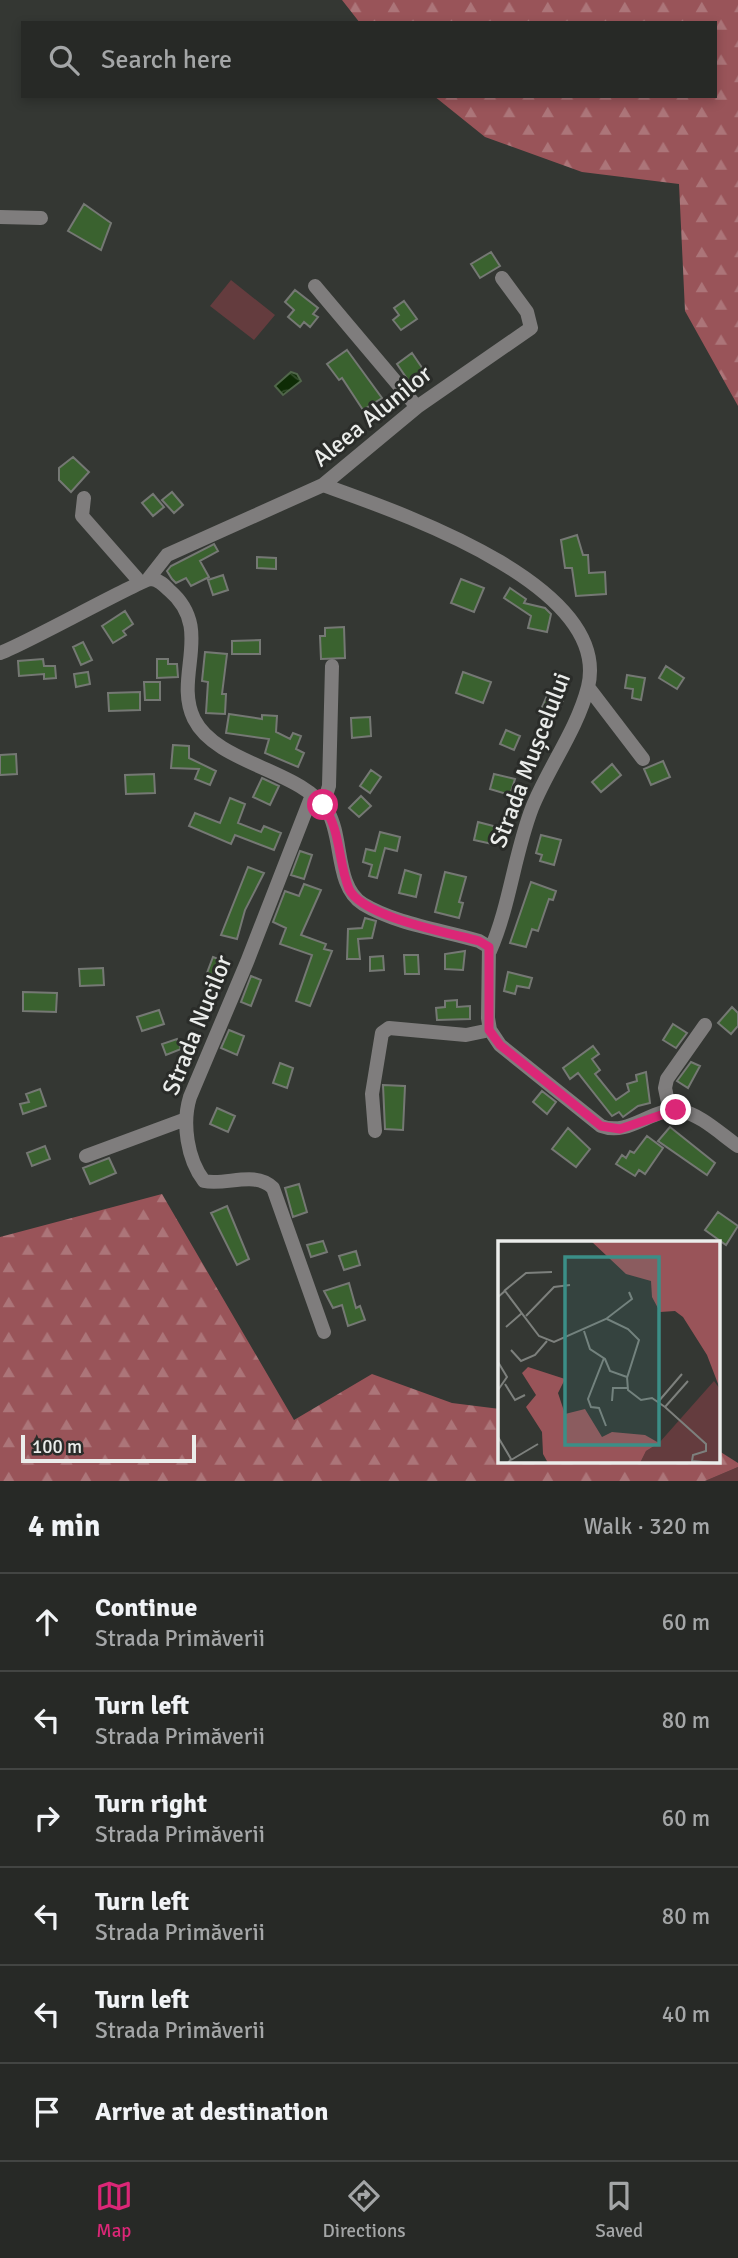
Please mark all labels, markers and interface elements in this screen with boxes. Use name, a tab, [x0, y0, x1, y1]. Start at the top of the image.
search box	[21, 21, 717, 98]
icon: search	[45, 41, 83, 79]
text: Search here	[101, 44, 232, 76]
street label: Aleea Alunilor	[306, 359, 438, 473]
street label: Strada Mușcelului	[483, 668, 577, 852]
route start	[307, 789, 338, 820]
street label: Strada Nucilor	[155, 951, 239, 1099]
route end	[660, 1094, 691, 1125]
inset map	[498, 1241, 720, 1464]
scale bar	[21, 1432, 196, 1464]
text: 100 m	[32, 1435, 82, 1459]
text: 4 min	[28, 1508, 100, 1545]
text: Walk · 320 m	[584, 1512, 710, 1541]
text: Continue	[95, 1592, 197, 1624]
icon: ahead	[28, 1603, 66, 1641]
text: 60 m	[662, 1608, 710, 1637]
text: Strada Primăverii	[95, 1624, 265, 1653]
text: Turn left	[95, 1690, 189, 1722]
icon: left	[28, 1701, 66, 1739]
text: 80 m	[662, 1706, 710, 1735]
text: Strada Primăverii	[95, 1722, 265, 1751]
text: Turn right	[95, 1788, 207, 1820]
icon: right	[28, 1799, 66, 1837]
text: 60 m	[662, 1804, 710, 1833]
text: Strada Primăverii	[95, 1820, 265, 1849]
text: Turn left	[95, 1886, 189, 1918]
icon: left	[28, 1897, 66, 1935]
text: 80 m	[662, 1902, 710, 1931]
text: Strada Primăverii	[95, 1918, 265, 1947]
text: Turn left	[95, 1984, 189, 2016]
icon: left	[28, 1995, 66, 2033]
text: 40 m	[662, 2000, 710, 2029]
text: Strada Primăverii	[95, 2016, 265, 2045]
icon: arrive	[28, 2093, 66, 2131]
text: Arrive at destination	[95, 2096, 328, 2128]
tab: Map	[95, 2177, 133, 2243]
tab: Directions	[323, 2177, 406, 2243]
tab: Saved	[595, 2177, 643, 2243]

